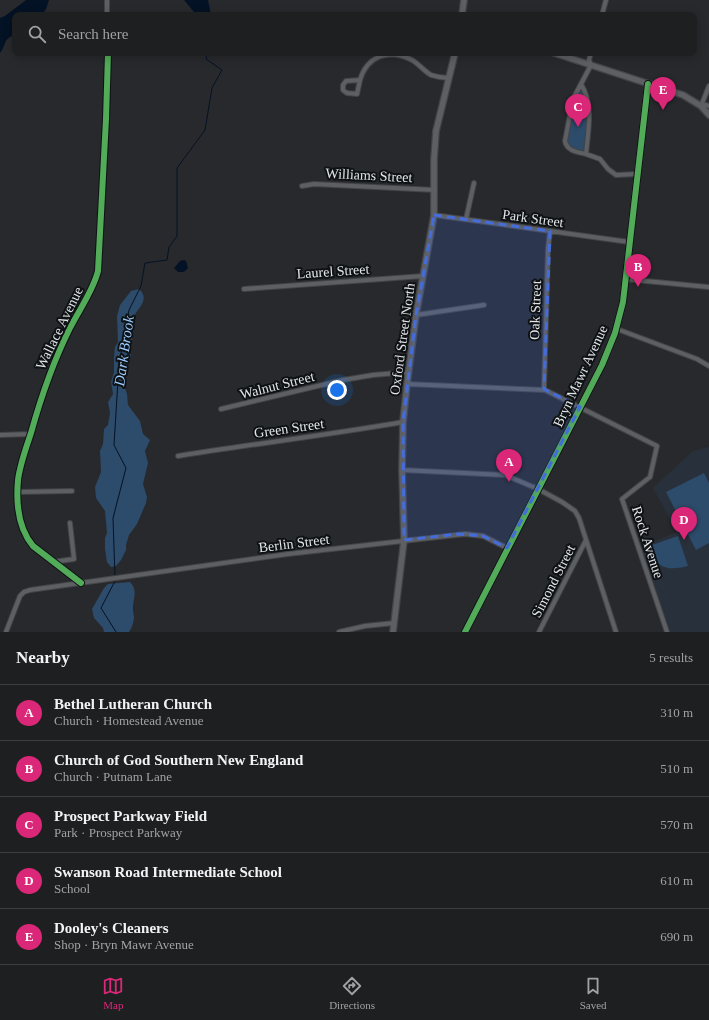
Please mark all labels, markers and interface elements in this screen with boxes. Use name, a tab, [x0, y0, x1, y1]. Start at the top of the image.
search box	[12, 12, 697, 56]
icon: search	[26, 23, 48, 45]
text: Search here	[58, 26, 128, 42]
pin: E	[650, 77, 676, 110]
pin: C	[565, 94, 591, 127]
street label: Williams Street	[325, 166, 413, 185]
street label: Park Street	[501, 207, 565, 230]
pin: B	[625, 254, 651, 287]
street label: Laurel Street	[296, 261, 370, 282]
street label: Oak Street	[527, 280, 544, 340]
street label: Oxford Street North	[387, 282, 418, 396]
street label: Wallace Avenue	[33, 284, 86, 372]
water label: Dark Brook	[111, 315, 137, 388]
street label: Bryn Mawr Avenue	[550, 323, 611, 429]
street label: Walnut Street	[238, 369, 316, 402]
your location	[327, 380, 347, 400]
street label: Green Street	[253, 416, 325, 441]
pin: A	[496, 449, 522, 482]
street label: Rock Avenue	[629, 504, 666, 580]
pin: D	[671, 507, 697, 540]
street label: Berlin Street	[258, 532, 330, 555]
street label: Simond Street	[529, 542, 578, 620]
text: Nearby	[16, 648, 70, 667]
text: 5 results	[649, 650, 693, 665]
text: Bethel Lutheran Church	[54, 696, 212, 712]
text: A	[24, 705, 34, 720]
text: 310 m	[660, 705, 693, 720]
text: Church · Homestead Avenue	[54, 713, 204, 728]
text: Church of God Southern New England	[54, 752, 303, 768]
text: B	[25, 761, 33, 776]
text: 510 m	[660, 761, 693, 776]
text: Church · Putnam Lane	[54, 769, 172, 784]
text: Prospect Parkway Field	[54, 808, 207, 824]
text: C	[24, 817, 34, 832]
text: 570 m	[660, 817, 693, 832]
text: Park · Prospect Parkway	[54, 825, 182, 840]
text: Swanson Road Intermediate School	[54, 864, 282, 880]
text: D	[24, 873, 34, 888]
text: 610 m	[660, 873, 693, 888]
text: School	[54, 881, 90, 896]
text: Dooley's Cleaners	[54, 920, 169, 936]
text: E	[25, 929, 33, 944]
text: 690 m	[660, 929, 693, 944]
text: Shop · Bryn Mawr Avenue	[54, 937, 194, 952]
tab: Map	[102, 975, 124, 1011]
tab: Directions	[329, 975, 375, 1011]
tab: Saved	[580, 975, 607, 1011]

